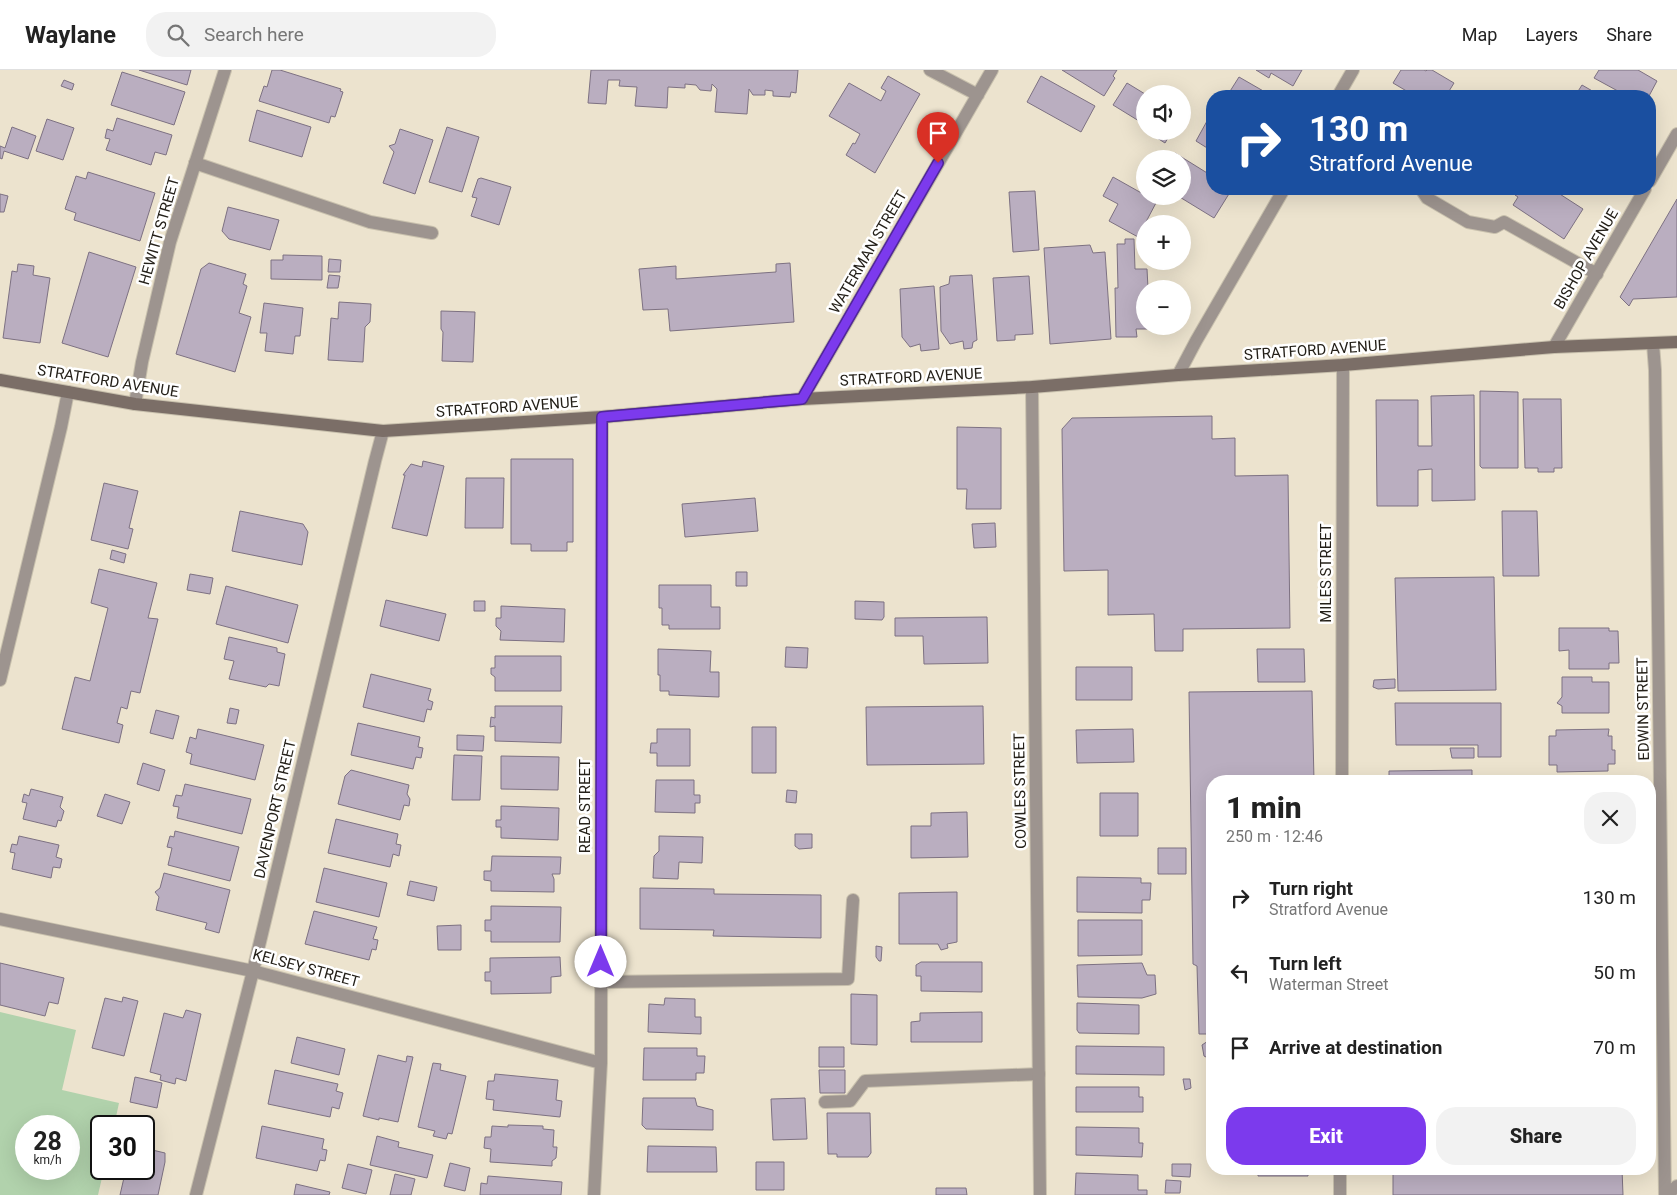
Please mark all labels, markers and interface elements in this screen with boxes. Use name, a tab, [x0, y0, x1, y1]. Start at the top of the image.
search box	[146, 12, 496, 57]
text: Waylane	[25, 21, 116, 49]
icon: search	[164, 21, 192, 49]
text: Search here	[204, 23, 304, 46]
text: Map	[1462, 24, 1497, 45]
text: Layers	[1525, 24, 1578, 45]
text: Share	[1606, 24, 1652, 45]
map controls	[1136, 85, 1191, 335]
button: sound	[1136, 85, 1191, 140]
text: 130 m	[1309, 109, 1408, 150]
icon: right	[1226, 110, 1291, 175]
pin	[917, 112, 959, 163]
icon: arrive	[924, 119, 952, 147]
button: layers	[1136, 150, 1191, 205]
text: Stratford Avenue	[1309, 151, 1473, 176]
street label: HEWITT STREET	[135, 175, 183, 287]
street label: WATERMAN STREET	[825, 187, 911, 317]
street label: BISHOP AVENUE	[1550, 205, 1622, 312]
button: +	[1136, 215, 1191, 270]
button: −	[1136, 280, 1191, 335]
street label: STRATFORD AVENUE	[1243, 336, 1387, 364]
street label: STRATFORD AVENUE	[36, 361, 180, 401]
street label: STRATFORD AVENUE	[839, 364, 983, 390]
street label: STRATFORD AVENUE	[435, 393, 579, 421]
street label: MILES STREET	[1317, 523, 1335, 623]
street label: EDWIN STREET	[1633, 657, 1653, 761]
street label: COWLES STREET	[1010, 733, 1030, 849]
street label: DAVENPORT STREET	[250, 738, 300, 880]
street label: READ STREET	[576, 759, 594, 853]
text: 1 min	[1226, 790, 1302, 825]
button: close	[1584, 792, 1636, 844]
text: 250 m · 12:46	[1226, 827, 1323, 846]
text: Turn right	[1269, 877, 1353, 900]
icon: right	[1226, 884, 1254, 912]
text: 130 m	[1583, 886, 1636, 909]
text: Stratford Avenue	[1269, 900, 1388, 919]
position arrow	[574, 935, 626, 987]
street label: KELSEY STREET	[251, 945, 361, 991]
text: Turn left	[1269, 952, 1342, 975]
icon: left	[1226, 959, 1254, 987]
text: 50 m	[1593, 961, 1636, 984]
text: Waterman Street	[1269, 975, 1389, 994]
icon: arrive	[1226, 1034, 1254, 1062]
text: Arrive at destination	[1269, 1036, 1442, 1059]
text: 70 m	[1593, 1036, 1636, 1059]
button: Exit	[1226, 1107, 1426, 1165]
button: Share	[1436, 1107, 1636, 1165]
speed limit sign: 30	[90, 1115, 155, 1180]
text: 28	[33, 1127, 62, 1156]
text: km/h	[33, 1153, 62, 1167]

